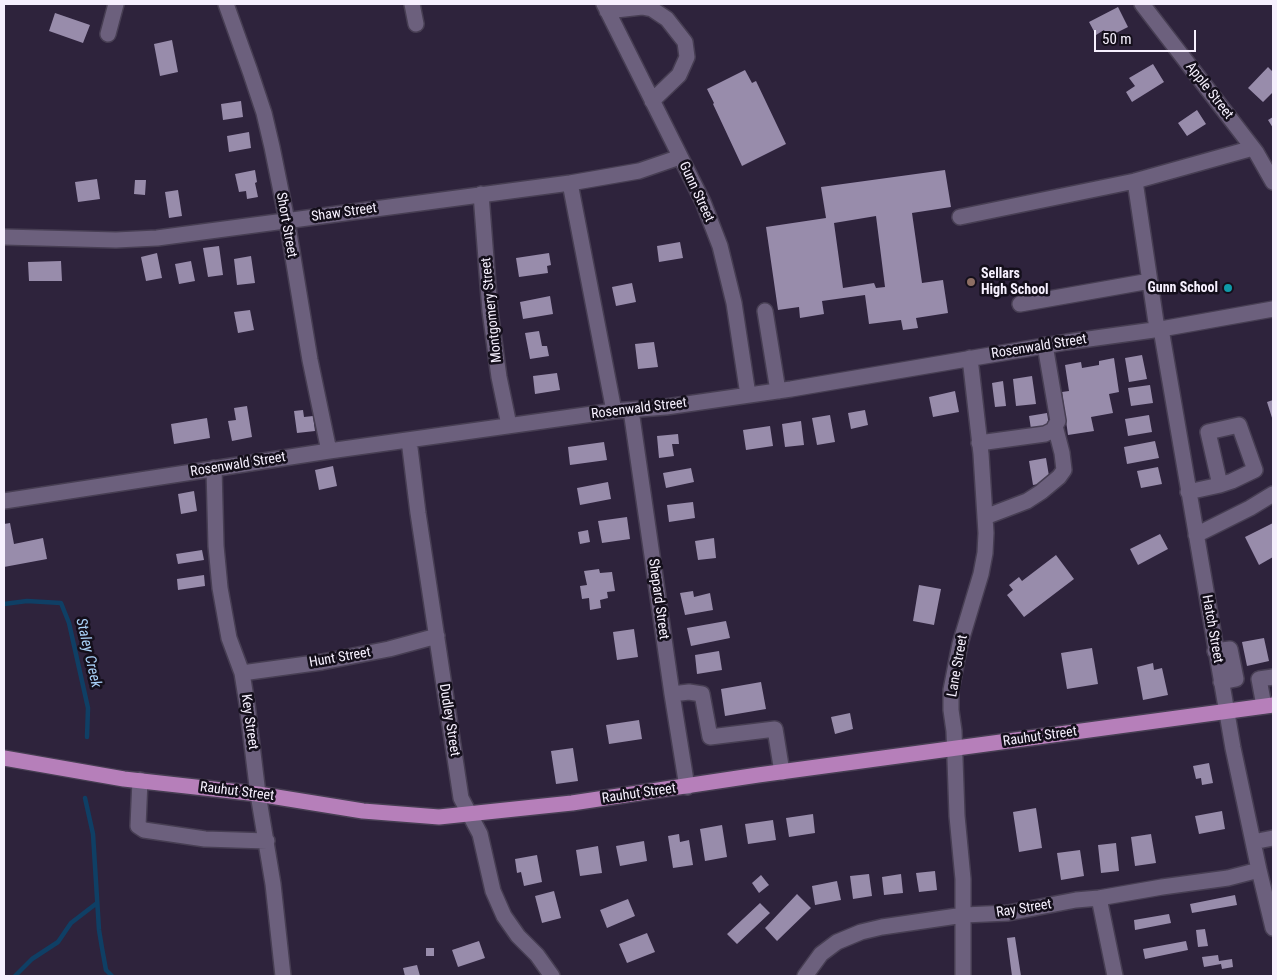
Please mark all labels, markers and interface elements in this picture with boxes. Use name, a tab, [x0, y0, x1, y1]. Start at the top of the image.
scale bar	[1097, 20, 1200, 52]
text: 50 m	[1102, 30, 1132, 48]
street label: Apple Street	[1182, 59, 1236, 123]
street label: Gunn Street	[675, 159, 717, 225]
street label: Short Street	[272, 191, 300, 259]
street label: Shaw Street	[310, 200, 378, 226]
street label: Montgomery Street	[478, 257, 506, 363]
place label: Sellars High School	[981, 266, 1049, 298]
marker: Sellars High School	[965, 276, 977, 288]
place label: Gunn School	[1148, 280, 1218, 296]
marker: Gunn School	[1222, 282, 1234, 294]
street label: Rosenwald Street	[990, 331, 1088, 363]
street label: Rosenwald Street	[590, 395, 688, 423]
street label: Rosenwald Street	[189, 449, 287, 481]
street label: Shepard Street	[644, 558, 672, 640]
street label: Hatch Street	[1198, 594, 1226, 664]
water label: Staley Creek	[71, 616, 105, 690]
street label: Lane Street	[944, 634, 972, 698]
street label: Hunt Street	[308, 644, 372, 672]
street label: Dudley Street	[435, 683, 463, 757]
street label: Key Street	[237, 693, 261, 751]
street label: Rauhut Street	[1002, 723, 1078, 751]
street label: Rauhut Street	[199, 779, 275, 805]
street label: Rauhut Street	[601, 780, 677, 808]
street label: Ray Street	[995, 896, 1053, 922]

